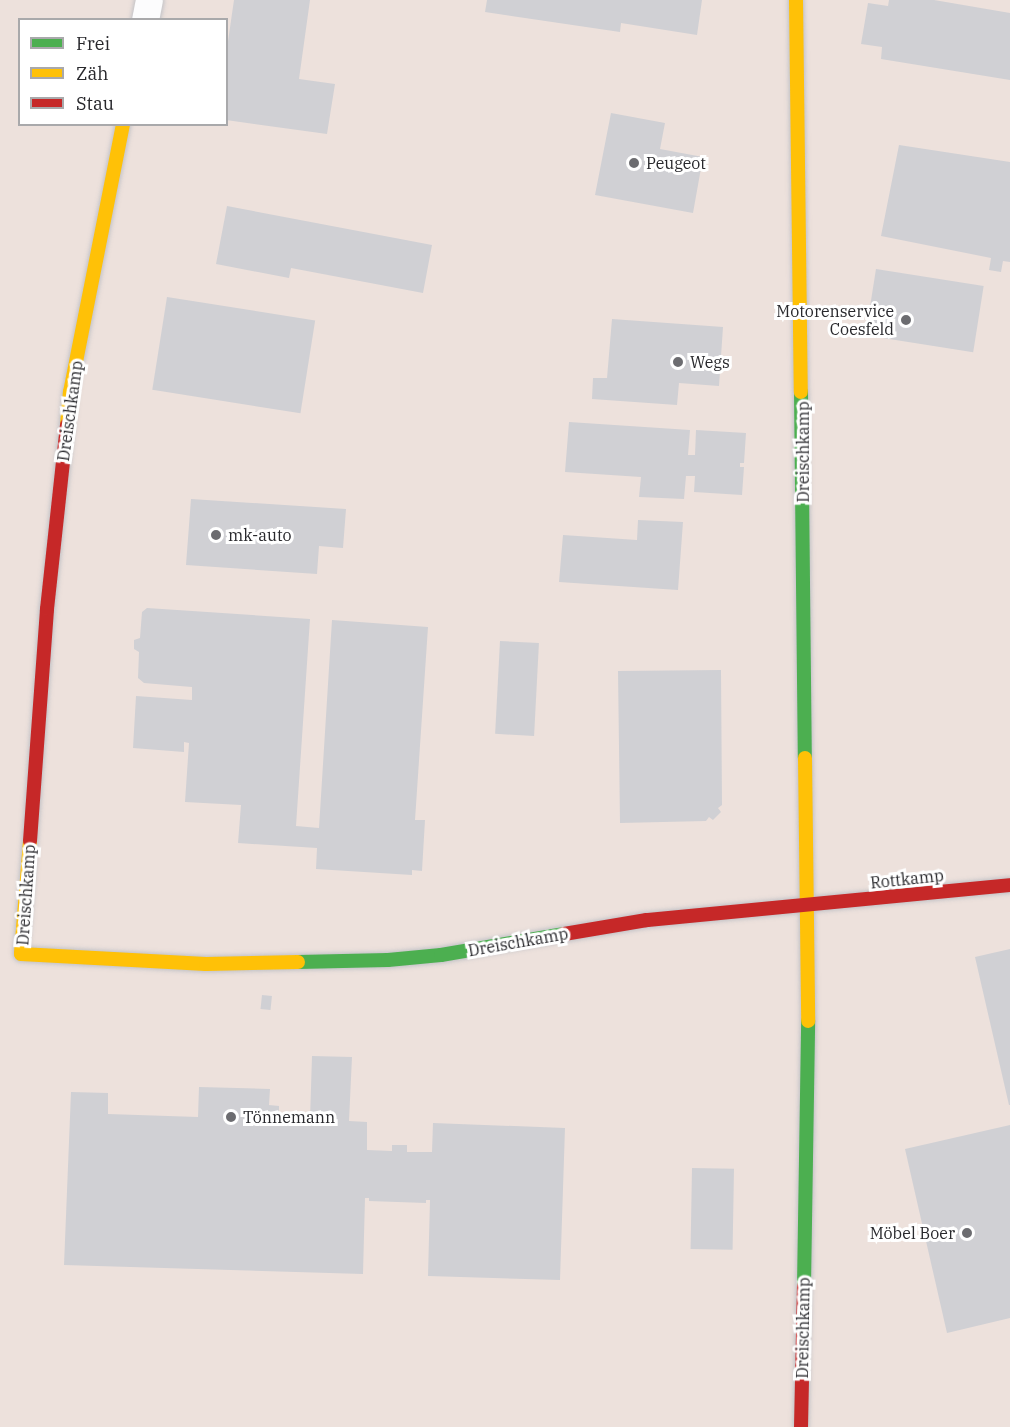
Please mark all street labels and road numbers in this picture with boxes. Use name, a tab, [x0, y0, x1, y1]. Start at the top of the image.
street label: Dreischkamp	[53, 360, 87, 462]
street label: Dreischkamp	[793, 401, 813, 503]
street label: Dreischkamp	[13, 844, 39, 946]
street label: Rottkamp	[869, 866, 945, 892]
street label: Dreischkamp	[467, 924, 569, 960]
street label: Dreischkamp	[793, 1277, 813, 1379]

